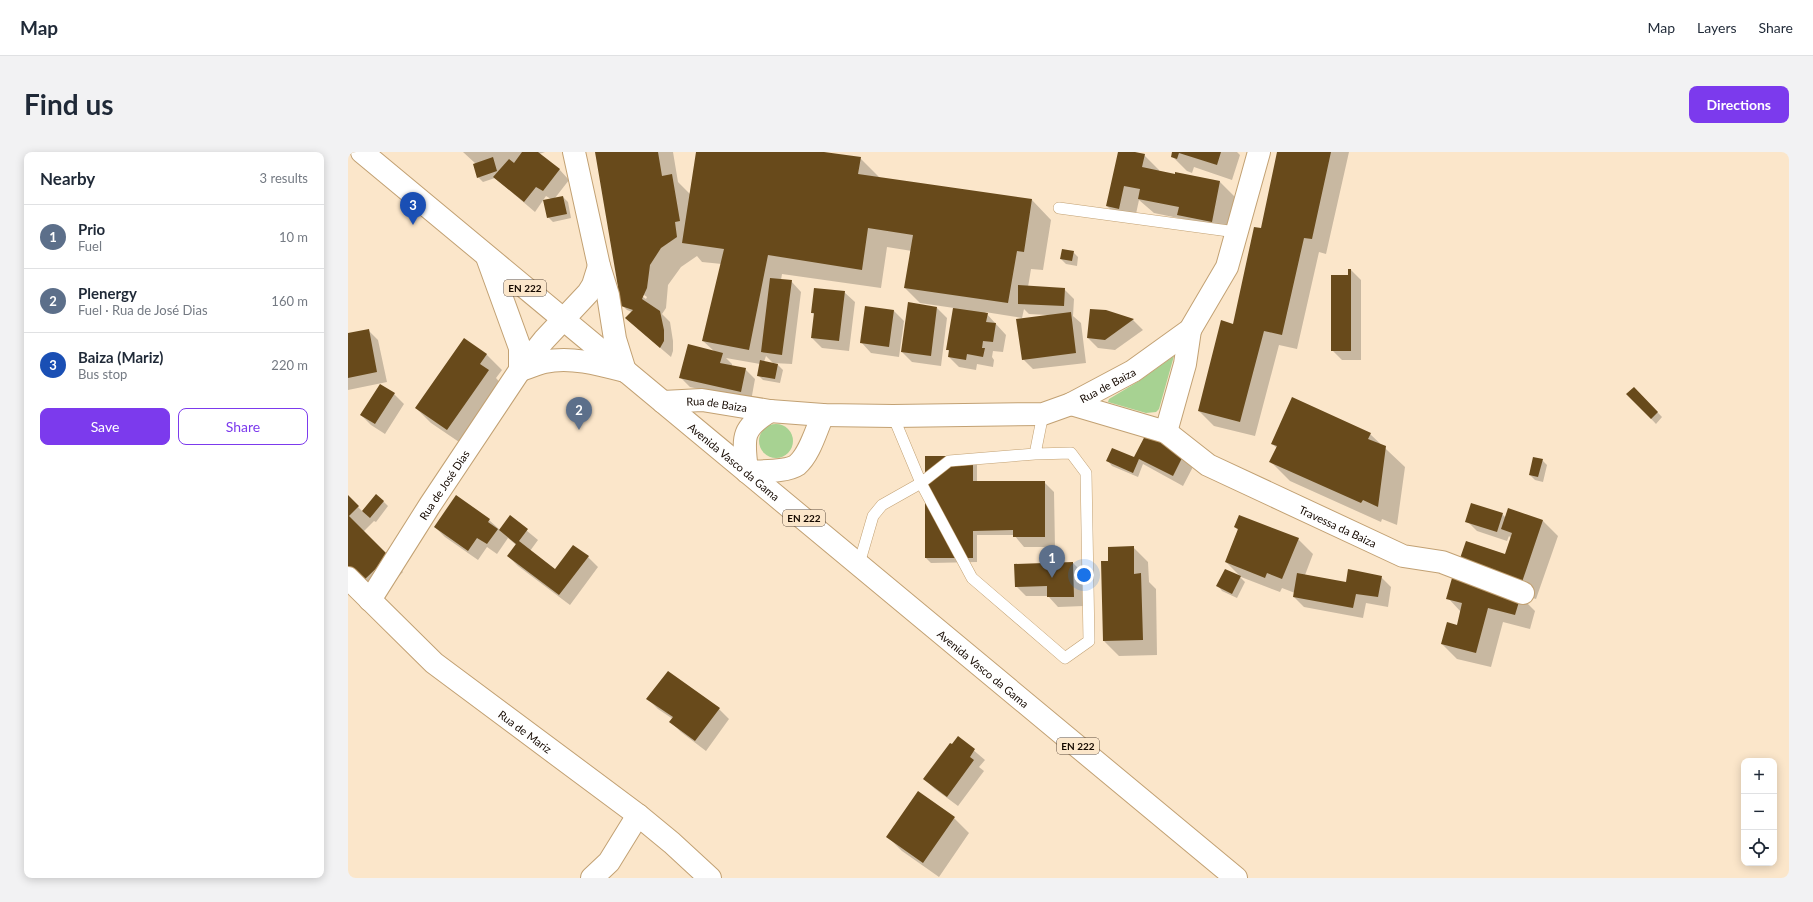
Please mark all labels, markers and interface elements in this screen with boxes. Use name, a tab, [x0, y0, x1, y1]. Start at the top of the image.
text: Map	[20, 16, 58, 39]
text: Map	[1647, 19, 1675, 36]
text: Layers	[1697, 19, 1737, 36]
text: Share	[1759, 19, 1793, 36]
button: Directions	[1689, 86, 1789, 123]
text: Find us	[24, 87, 114, 121]
text: Nearby	[40, 168, 95, 189]
text: 3 results	[260, 170, 308, 186]
pin: 3	[400, 192, 426, 225]
text: Prio	[78, 220, 105, 238]
text: 1	[49, 229, 57, 245]
text: 10 m	[279, 229, 308, 245]
text: Fuel	[78, 238, 102, 254]
road number: EN 222	[504, 280, 546, 296]
text: Plenergy	[78, 284, 137, 302]
text: 2	[49, 293, 57, 309]
text: 160 m	[271, 293, 308, 309]
text: Fuel · Rua de José Dias	[78, 302, 208, 318]
text: Baiza (Mariz)	[78, 348, 163, 366]
text: 3	[49, 357, 57, 373]
text: 220 m	[271, 357, 308, 373]
street label: Rua de Baiza	[1077, 364, 1138, 405]
text: Bus stop	[78, 366, 127, 382]
street label: Rua de Baiza	[686, 393, 748, 414]
pin: 2	[566, 397, 592, 430]
button: Save	[40, 408, 170, 445]
button: Share	[178, 408, 308, 445]
street label: Avenida Vasco da Gama	[686, 420, 783, 503]
street label: Rua de José Dias	[416, 447, 472, 522]
street label: Travessa da Baiza	[1297, 502, 1379, 549]
road number: EN 222	[783, 510, 825, 526]
pin: 1	[1039, 545, 1065, 578]
your location	[1074, 565, 1094, 585]
street label: Avenida Vasco da Gama	[935, 627, 1032, 710]
street label: Rua de Mariz	[496, 707, 555, 755]
road number: EN 222	[1057, 738, 1099, 754]
map controls	[1741, 758, 1777, 866]
button: +	[1741, 758, 1777, 794]
button: −	[1741, 794, 1777, 830]
button: locate	[1741, 830, 1777, 866]

